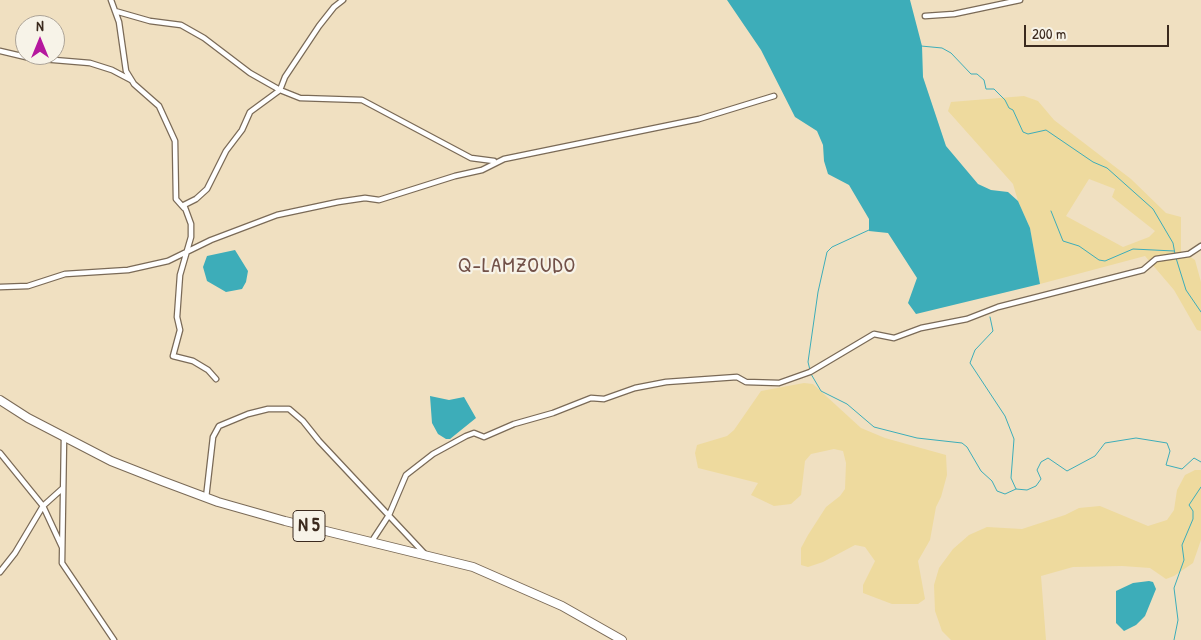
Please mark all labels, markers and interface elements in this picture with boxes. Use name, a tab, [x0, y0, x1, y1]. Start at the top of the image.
north arrow	[15, 15, 65, 65]
scale bar	[1026, 15, 1171, 47]
text: N	[36, 16, 44, 35]
text: 200 m	[1032, 23, 1066, 44]
district label: Q-LAMZOUDO	[457, 253, 577, 279]
road number: N 5	[293, 511, 325, 542]

